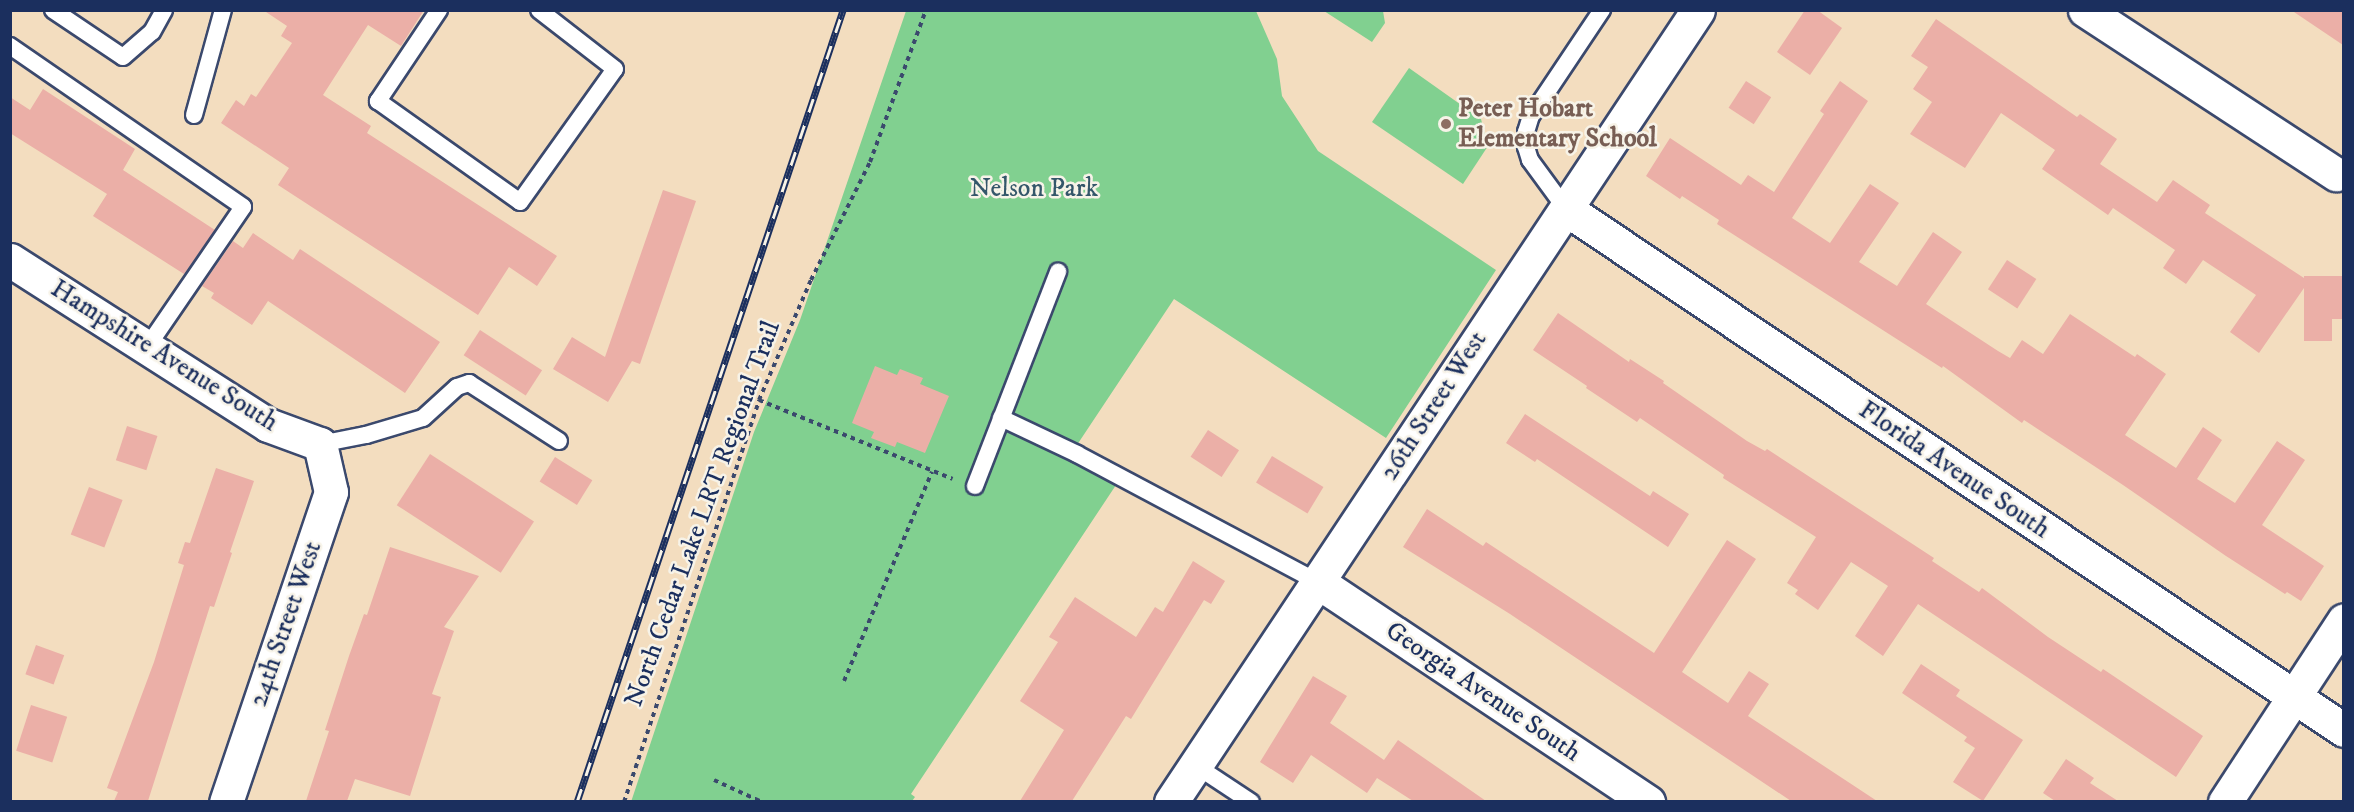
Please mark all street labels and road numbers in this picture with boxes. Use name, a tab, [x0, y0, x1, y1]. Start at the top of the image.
street label: Hampshire Avenue South	[45, 273, 283, 439]
street label: North Cedar Lake LRT Regional Trail	[619, 317, 787, 711]
street label: 26th Street West	[1374, 326, 1494, 486]
street label: Florida Avenue South	[1853, 395, 2055, 545]
street label: 24th Street West	[243, 537, 329, 711]
street label: Georgia Avenue South	[1380, 615, 1586, 769]

